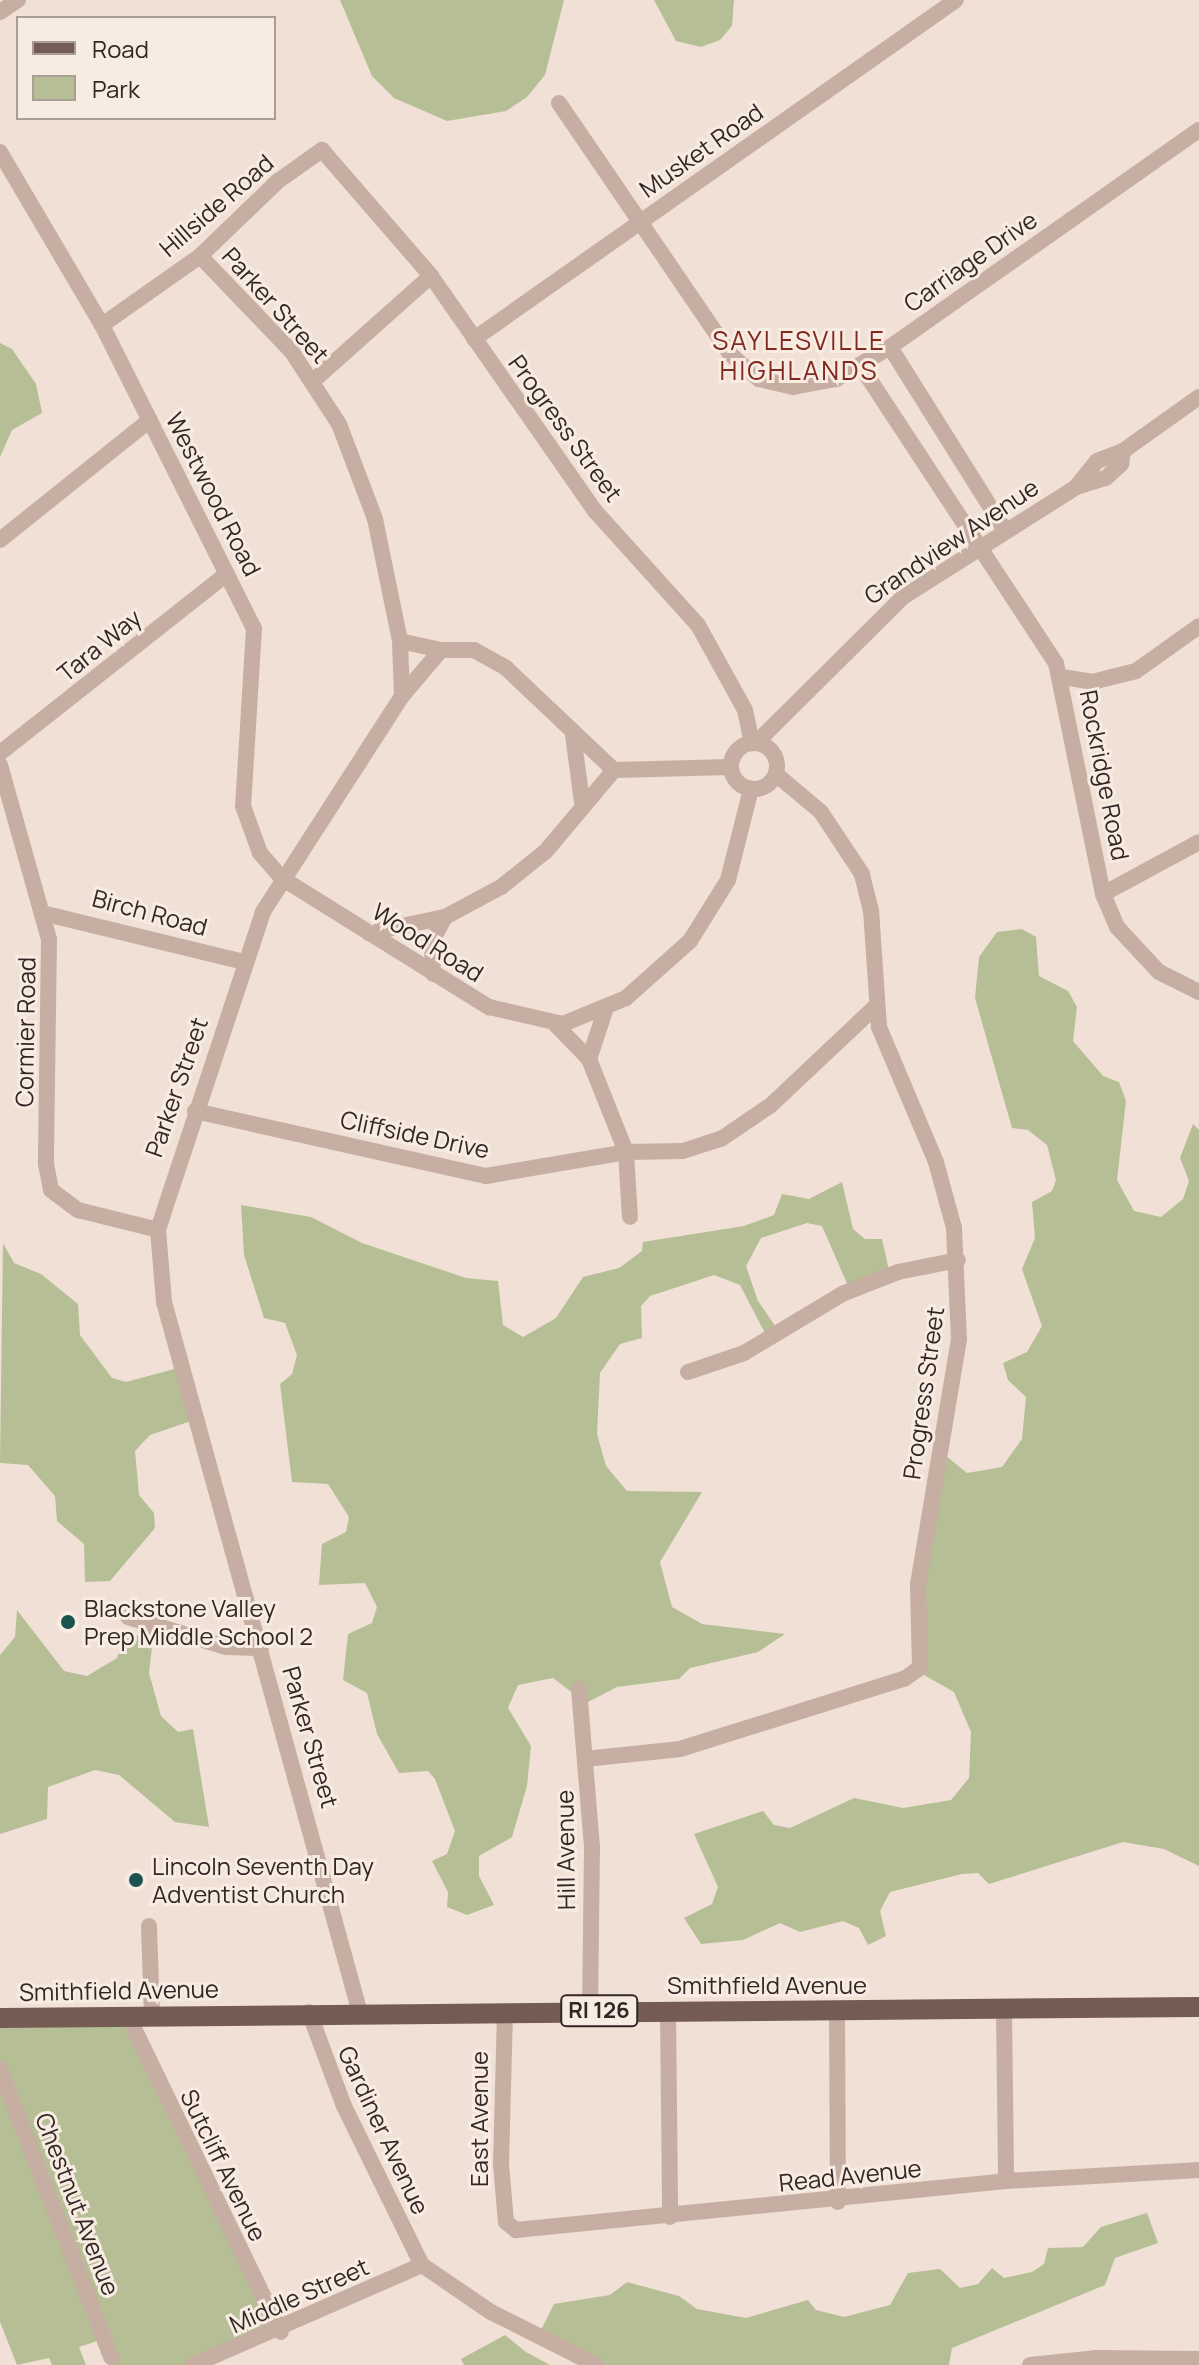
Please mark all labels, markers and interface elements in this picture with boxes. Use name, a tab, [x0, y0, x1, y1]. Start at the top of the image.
legend	[16, 16, 276, 120]
text: Road	[92, 32, 149, 65]
text: Park	[92, 72, 140, 105]
street label: Musket Road	[634, 97, 768, 203]
street label: Hillside Road	[153, 148, 279, 262]
street label: Carriage Drive	[898, 204, 1042, 318]
street label: Parker Street	[217, 241, 335, 369]
district label: SAYLESVILLE HIGHLANDS	[712, 325, 886, 386]
street label: Progress Street	[503, 349, 629, 507]
street label: Westwood Road	[160, 408, 268, 580]
street label: Grandview Avenue	[859, 472, 1043, 610]
street label: Tara Way	[52, 603, 146, 687]
street label: Rockridge Road	[1074, 687, 1136, 863]
street label: Birch Road	[89, 883, 211, 941]
street label: Wood Road	[367, 897, 489, 987]
street label: Cormier Road	[9, 957, 41, 1107]
street label: Parker Street	[139, 1014, 213, 1160]
street label: Cliffside Drive	[338, 1104, 492, 1164]
street label: Progress Street	[897, 1305, 949, 1481]
place label: Blackstone Valley Prep Middle School 2	[84, 1594, 313, 1650]
marker: Blackstone Valley Prep Middle School 2	[59, 1613, 77, 1631]
street label: Parker Street	[277, 1663, 345, 1811]
street label: Hill Avenue	[550, 1790, 580, 1910]
place label: Lincoln Seventh Day Adventist Church	[152, 1852, 374, 1908]
marker: Lincoln Seventh Day Adventist Church	[127, 1871, 145, 1889]
street label: Smithfield Avenue	[667, 1971, 867, 1999]
street label: Smithfield Avenue	[19, 1974, 219, 2006]
road number: RI 126	[559, 1993, 639, 2029]
street label: Gardiner Avenue	[332, 2041, 436, 2219]
street label: East Avenue	[465, 2051, 493, 2187]
street label: Sutcliff Avenue	[175, 2084, 273, 2246]
street label: Chestnut Avenue	[30, 2109, 126, 2299]
street label: Read Avenue	[777, 2153, 923, 2197]
street label: Middle Street	[225, 2252, 373, 2338]

